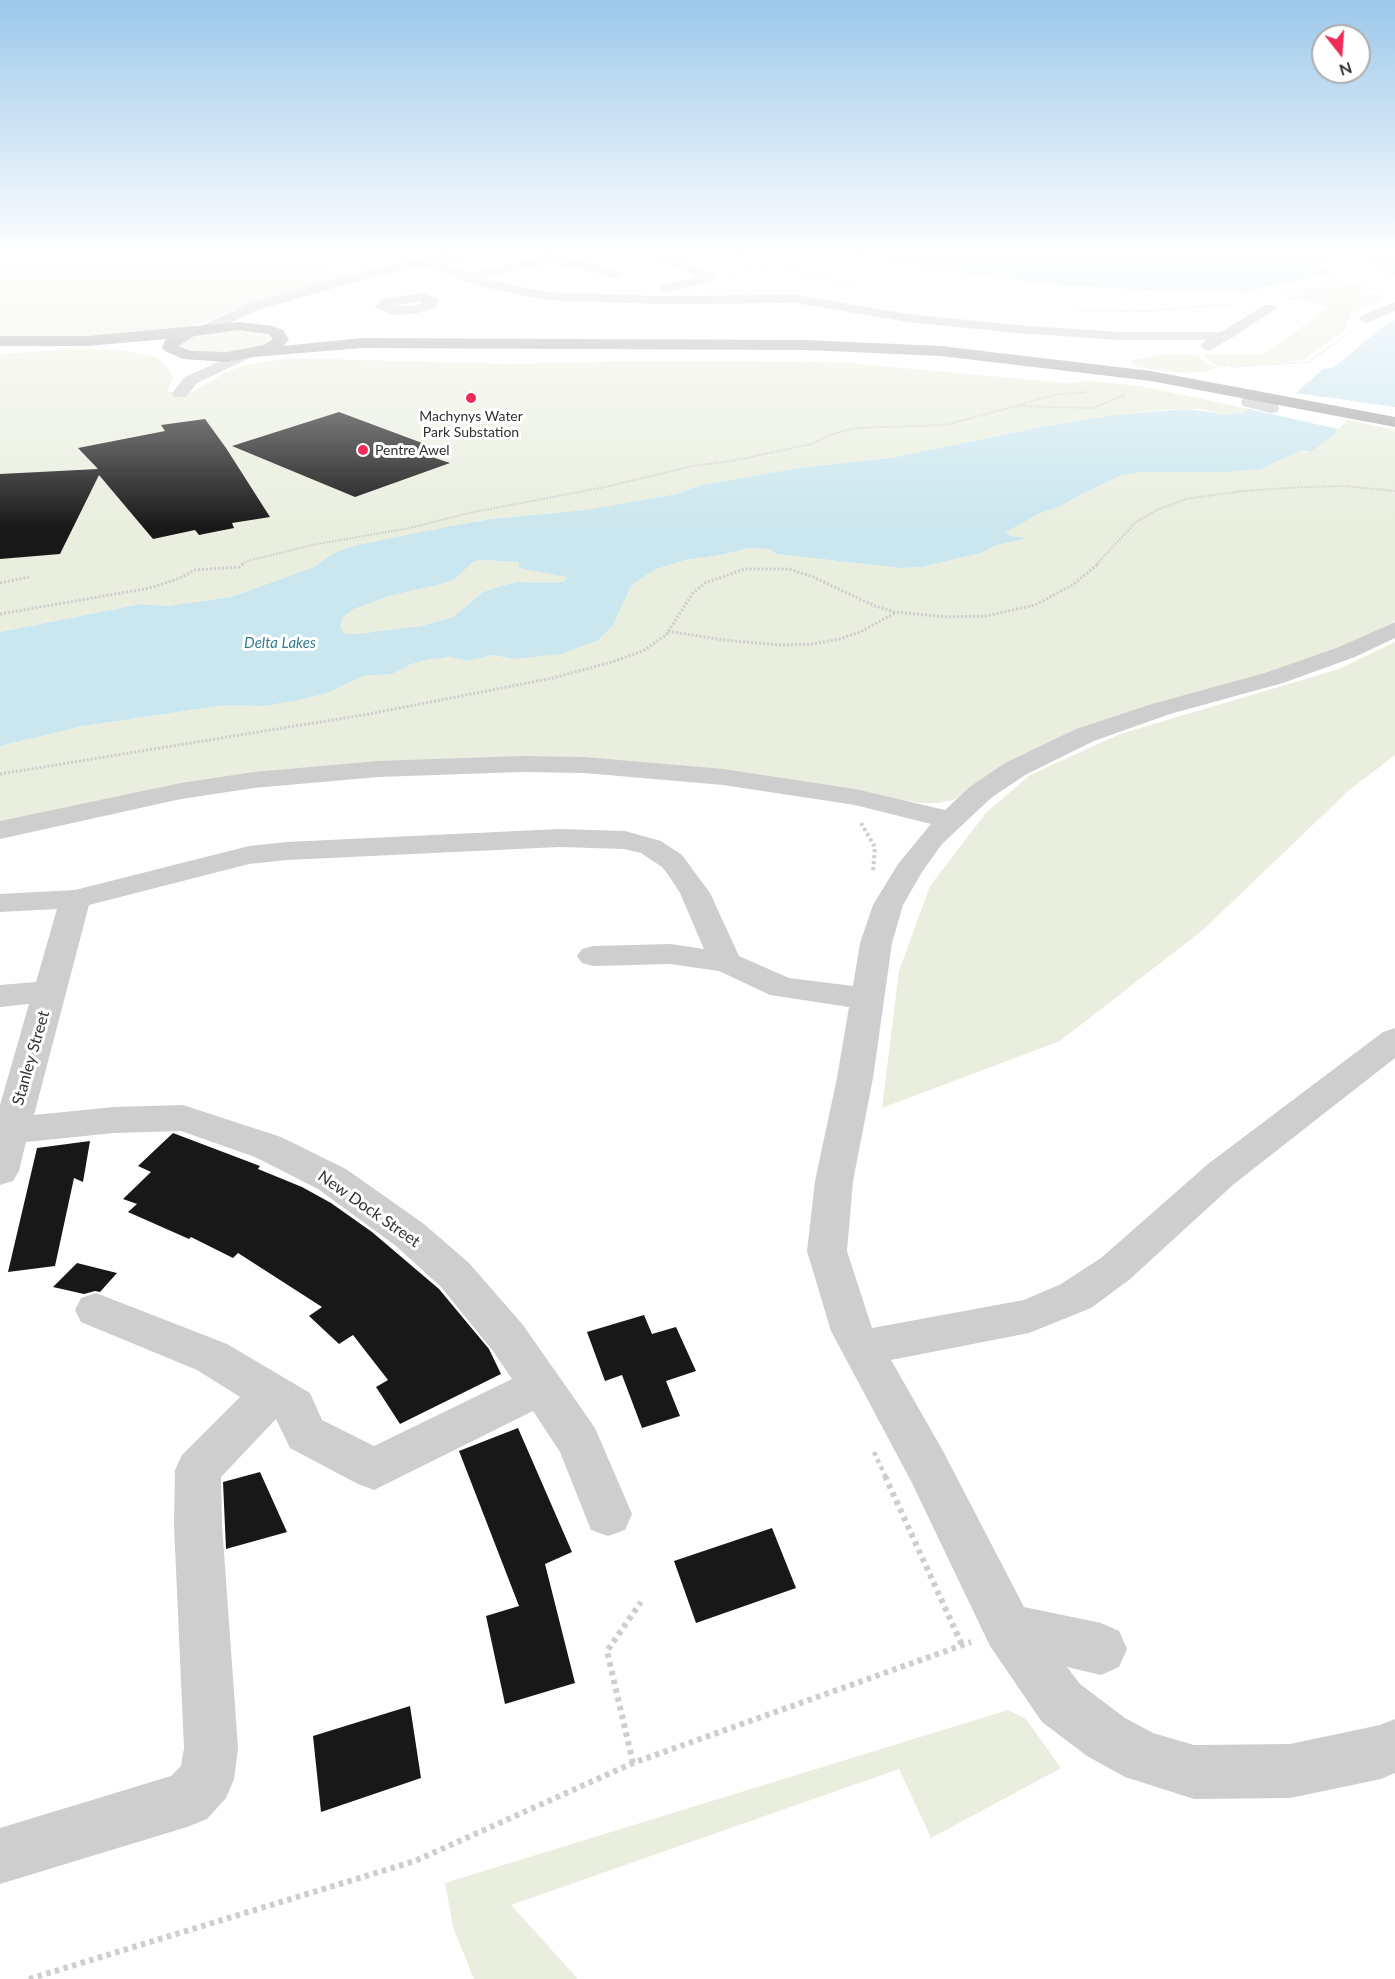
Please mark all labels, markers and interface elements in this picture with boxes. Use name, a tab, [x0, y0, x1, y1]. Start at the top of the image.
north arrow	[1311, 24, 1371, 84]
text: N	[1337, 59, 1355, 81]
marker: Machynys Water Park Substation	[464, 391, 478, 405]
place label: Machynys Water Park Substation	[419, 408, 523, 440]
place label: Pentre Awel	[375, 442, 450, 458]
marker: Pentre Awel	[356, 443, 370, 457]
water label: Delta Lakes	[244, 634, 316, 652]
street label: Stanley Street	[8, 1009, 54, 1107]
street label: New Dock Street	[314, 1167, 424, 1251]

